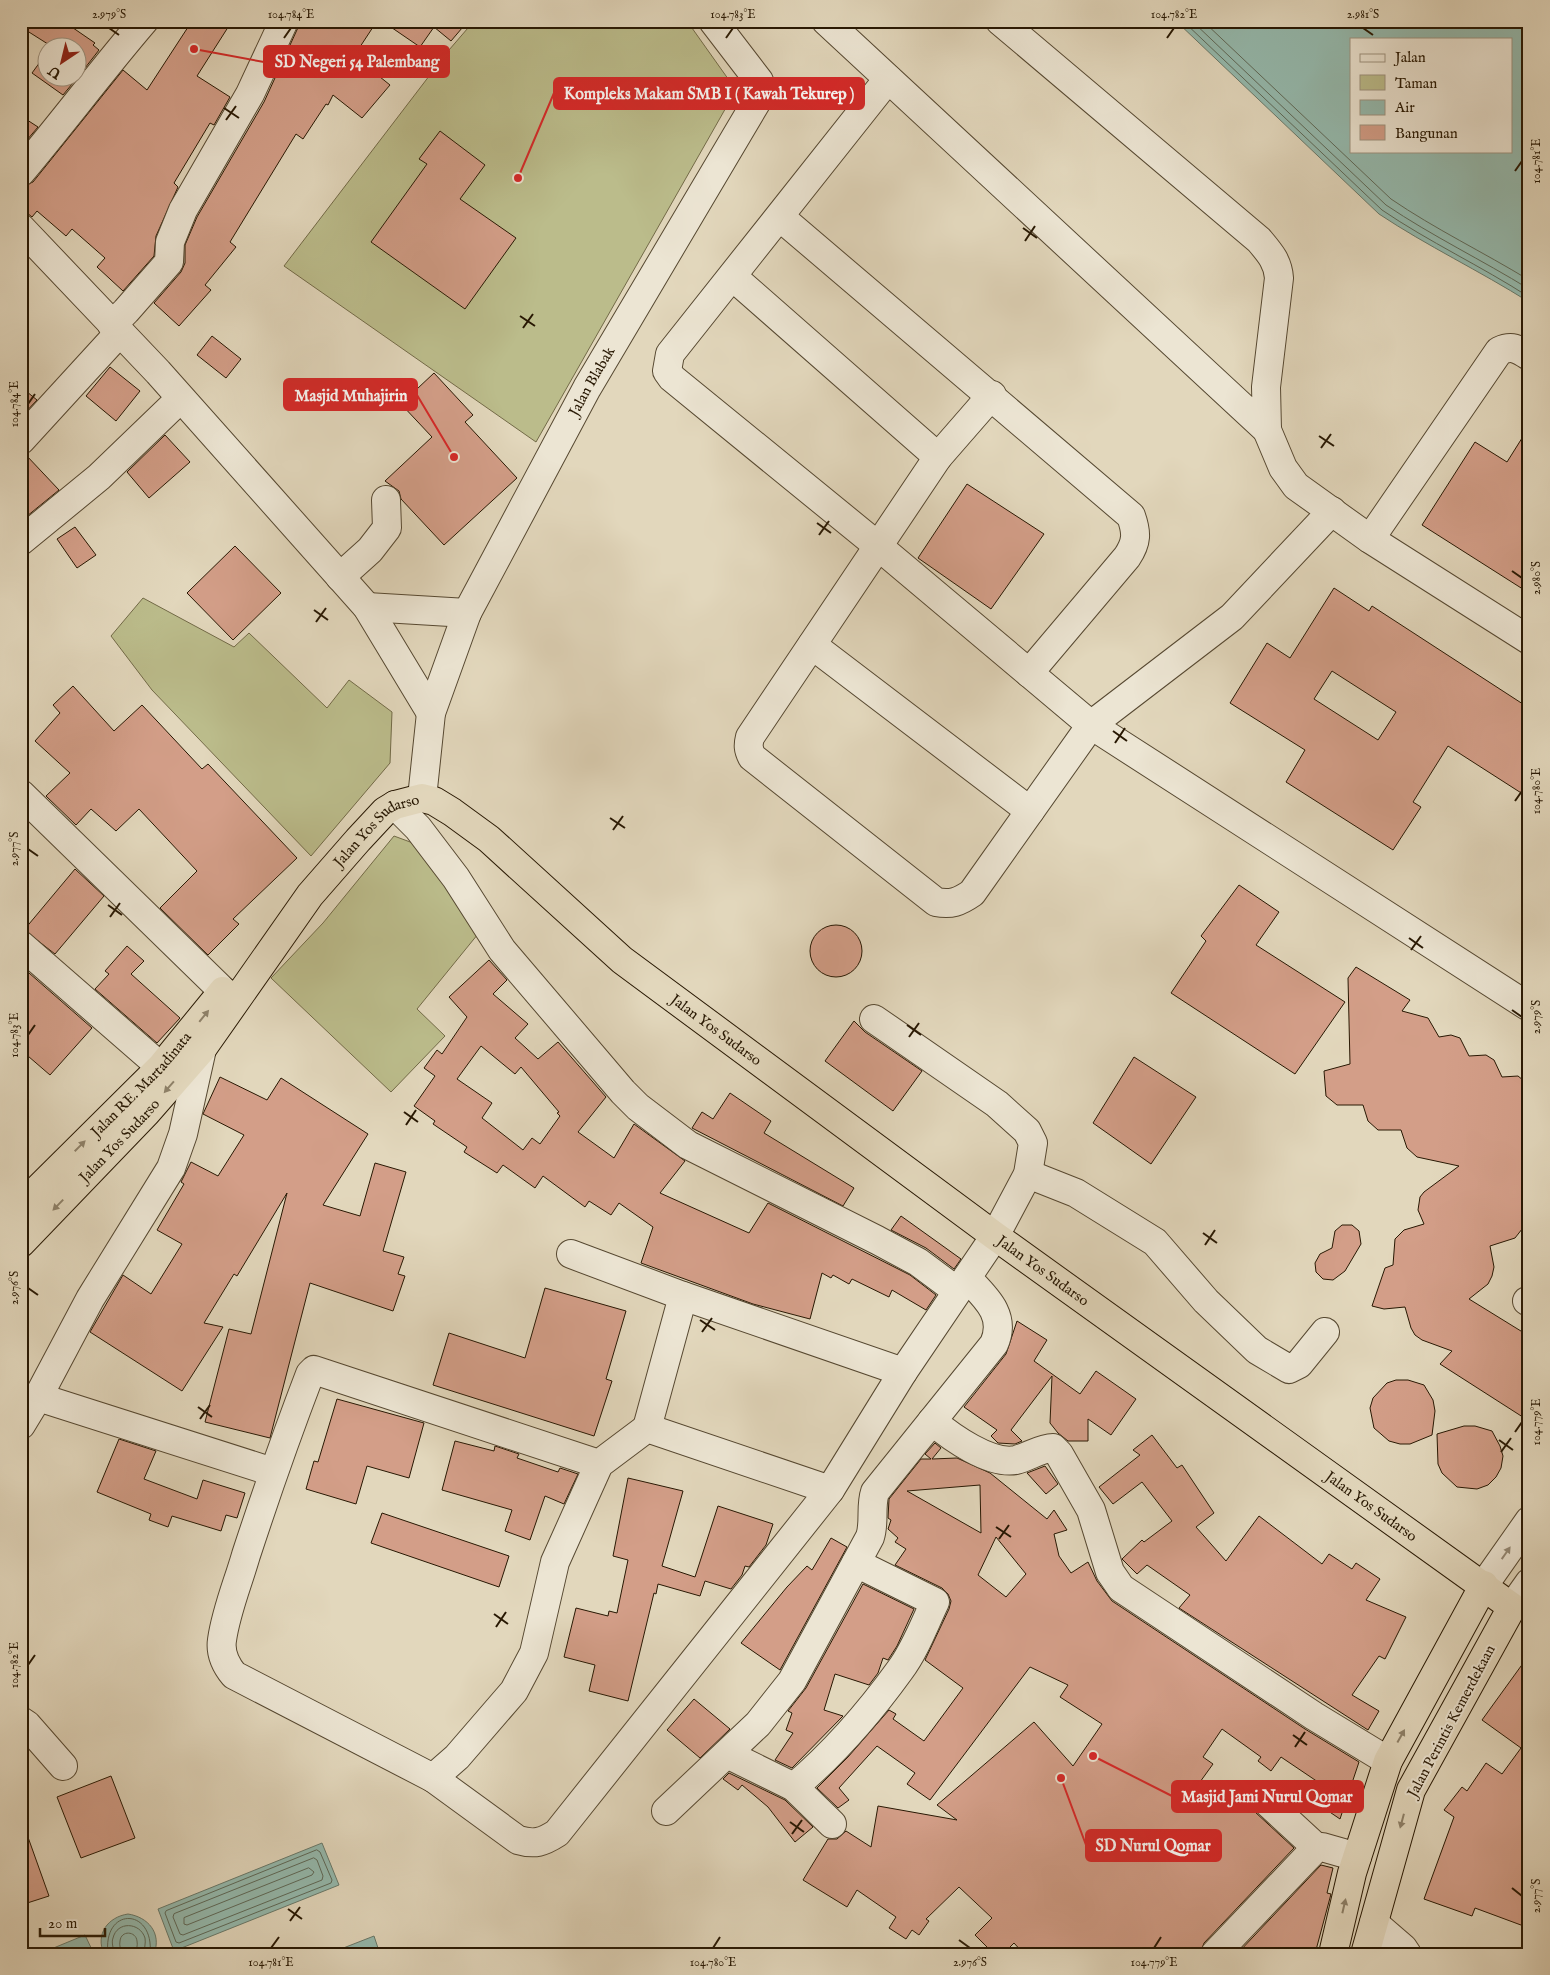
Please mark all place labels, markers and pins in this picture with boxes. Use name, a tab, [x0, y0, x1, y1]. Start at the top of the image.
callout: SD Negeri 54 Palembang	[264, 46, 449, 77]
callout: Kompleks Makam SMB I ( Kawah Tekurep )	[554, 78, 864, 109]
callout: Masjid Muhajirin	[284, 379, 417, 410]
callout: Masjid Jami Nurul Qomar	[1172, 1781, 1363, 1812]
callout: SD Nurul Qomar	[1086, 1830, 1221, 1861]

